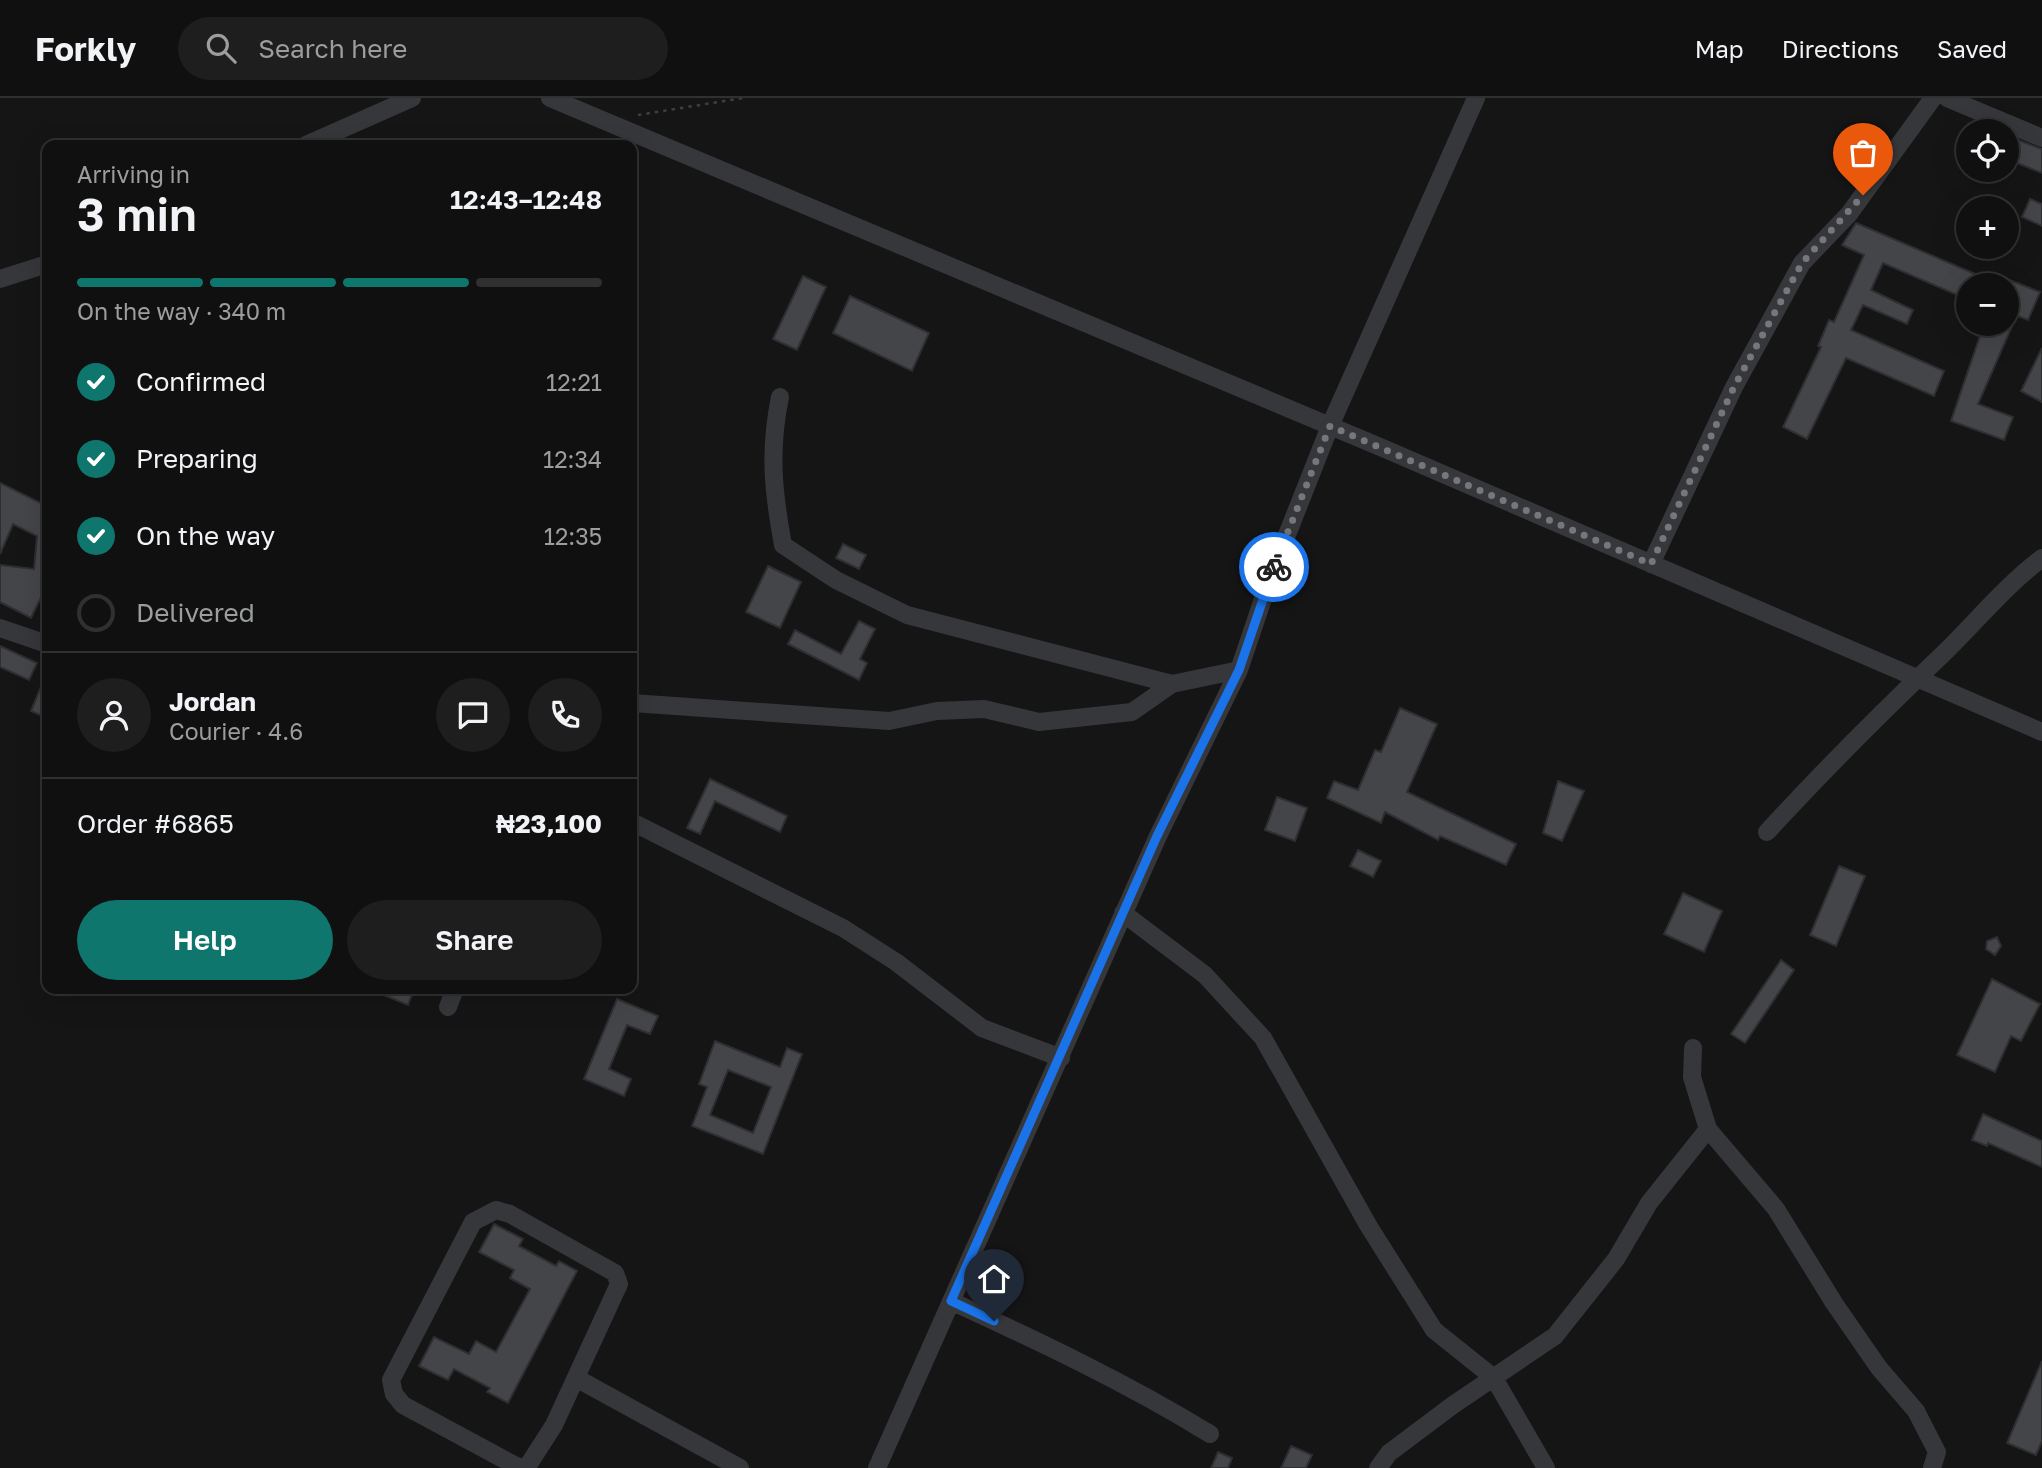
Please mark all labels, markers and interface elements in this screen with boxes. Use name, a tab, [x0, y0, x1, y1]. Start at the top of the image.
search box	[178, 17, 668, 80]
text: Forkly	[35, 29, 136, 68]
icon: search	[202, 29, 240, 67]
text: Search here	[258, 33, 407, 64]
text: Map	[1695, 34, 1744, 63]
text: Directions	[1782, 34, 1899, 63]
text: Saved	[1937, 34, 2007, 63]
map controls	[1956, 119, 2019, 336]
button: locate	[1956, 119, 2019, 182]
pin	[1833, 123, 1893, 195]
icon: bag	[1844, 134, 1882, 172]
text: Arriving in	[77, 160, 190, 188]
text: 12:43–12:48	[450, 184, 602, 215]
text: 3 min	[77, 186, 197, 241]
button: +	[1956, 196, 2019, 259]
button: −	[1956, 273, 2019, 336]
text: On the way · 340 m	[77, 297, 286, 325]
icon: check	[77, 363, 115, 401]
text: Confirmed	[136, 366, 266, 397]
text: 12:21	[546, 368, 602, 396]
icon: check	[77, 440, 115, 478]
text: Preparing	[136, 443, 258, 474]
text: 12:34	[543, 445, 602, 473]
icon: check	[77, 517, 115, 555]
text: On the way	[136, 520, 275, 551]
text: 12:35	[544, 522, 602, 550]
courier	[1239, 532, 1309, 602]
icon: bike	[1255, 548, 1293, 586]
text: Delivered	[136, 597, 255, 628]
button: person	[77, 678, 151, 752]
button: chat	[436, 678, 510, 752]
button: phone	[528, 678, 602, 752]
text: Jordan	[169, 686, 256, 717]
text: Courier · 4.6	[169, 717, 303, 745]
text: Order #6865	[77, 808, 234, 839]
text: ₦23,100	[496, 808, 602, 839]
button: Help	[77, 900, 333, 980]
button: Share	[347, 900, 602, 980]
pin	[964, 1249, 1024, 1321]
icon: home	[975, 1260, 1013, 1298]

